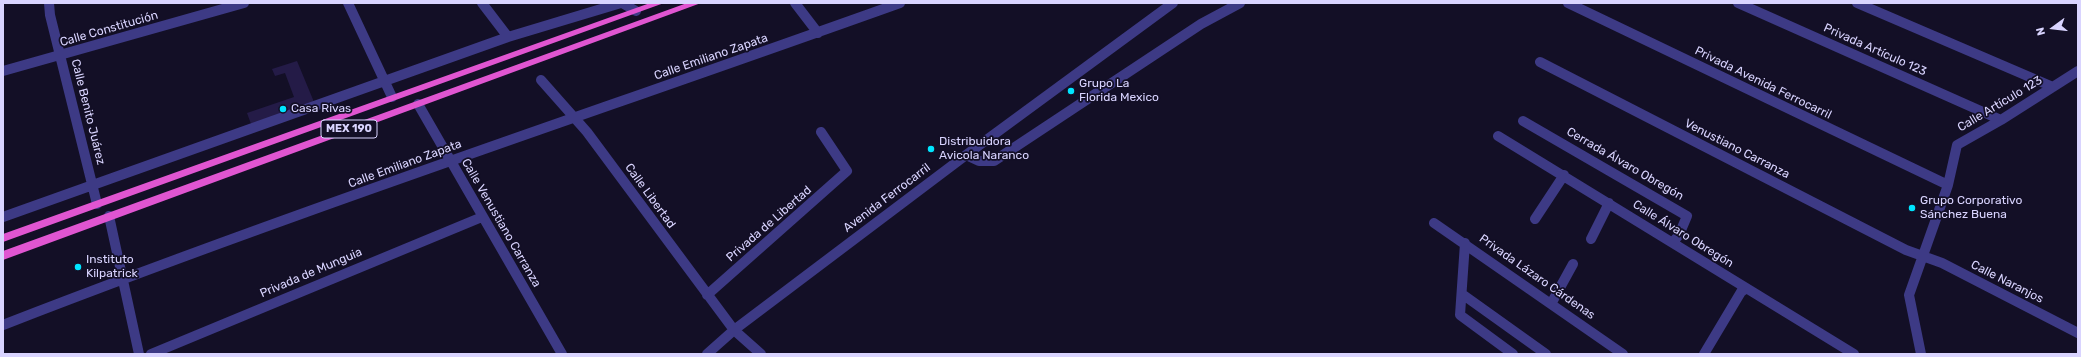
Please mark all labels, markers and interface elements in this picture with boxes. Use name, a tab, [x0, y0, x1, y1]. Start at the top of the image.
street label: Calle Constitución	[58, 8, 160, 50]
north arrow	[2033, 8, 2073, 48]
street label: Privada Artículo 123	[1821, 21, 1929, 79]
text: N	[2034, 26, 2048, 37]
street label: Calle Emiliano Zapata	[652, 31, 770, 83]
street label: Privada Avenida Ferrocarril	[1692, 44, 1834, 122]
street label: Calle Benito Juárez	[68, 58, 108, 166]
street label: Calle Artículo 123	[1955, 73, 2045, 135]
place label: Grupo La Florida Mexico	[1079, 77, 1159, 105]
marker: Grupo La Florida Mexico	[1066, 86, 1076, 96]
place label: Casa Rivas	[291, 102, 351, 116]
marker: Casa Rivas	[278, 104, 288, 114]
street label: Venustiano Carranza	[1682, 116, 1792, 182]
road number: MEX 190	[321, 120, 377, 138]
street label: Cerrada Álvaro Obregón	[1564, 124, 1686, 204]
place label: Distribuidora Avicola Naranco	[939, 135, 1029, 163]
street label: Calle Emiliano Zapata	[346, 137, 464, 191]
marker: Distribuidora Avicola Naranco	[926, 144, 936, 154]
street label: Calle Venustiano Carranza	[458, 156, 544, 290]
street label: Calle Libertad	[622, 161, 678, 231]
street label: Avenida Ferrocarril	[841, 161, 933, 235]
street label: Privada de Libertad	[723, 183, 815, 265]
place label: Grupo Corporativo Sánchez Buena	[1920, 194, 2022, 222]
street label: Calle Álvaro Obregón	[1630, 197, 1736, 271]
marker: Grupo Corporativo Sánchez Buena	[1907, 203, 1917, 213]
street label: Privada Lázaro Cárdenas	[1476, 231, 1598, 323]
street label: Privada de Munguia	[258, 245, 364, 301]
place label: Instituto Kilpatrick	[86, 253, 138, 281]
street label: Calle Naranjos	[1968, 258, 2046, 306]
marker: Instituto Kilpatrick	[73, 262, 83, 272]

